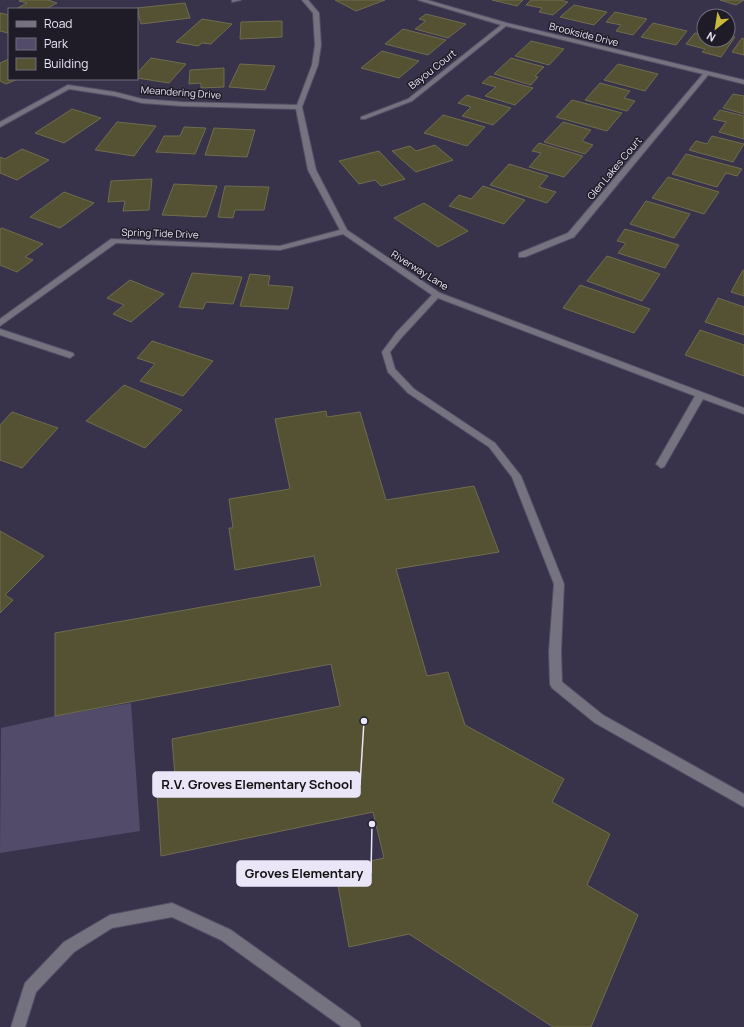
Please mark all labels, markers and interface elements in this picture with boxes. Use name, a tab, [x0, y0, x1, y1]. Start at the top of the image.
legend	[8, 8, 138, 80]
north arrow	[696, 8, 736, 48]
text: Road	[44, 15, 72, 32]
street label: Brookside Drive	[548, 19, 620, 49]
text: N	[703, 29, 718, 46]
text: Park	[44, 35, 69, 52]
street label: Bayou Court	[405, 46, 459, 92]
text: Building	[44, 55, 88, 72]
street label: Meandering Drive	[140, 82, 222, 102]
street label: Glen Lakes Court	[583, 134, 645, 202]
street label: Spring Tide Drive	[121, 225, 199, 241]
street label: Riverway Lane	[389, 247, 452, 293]
callout: R.V. Groves Elementary School	[153, 772, 360, 797]
text: R.V. Groves Elementary School	[161, 775, 353, 793]
callout: Groves Elementary	[237, 861, 371, 886]
text: Groves Elementary	[245, 864, 364, 882]

